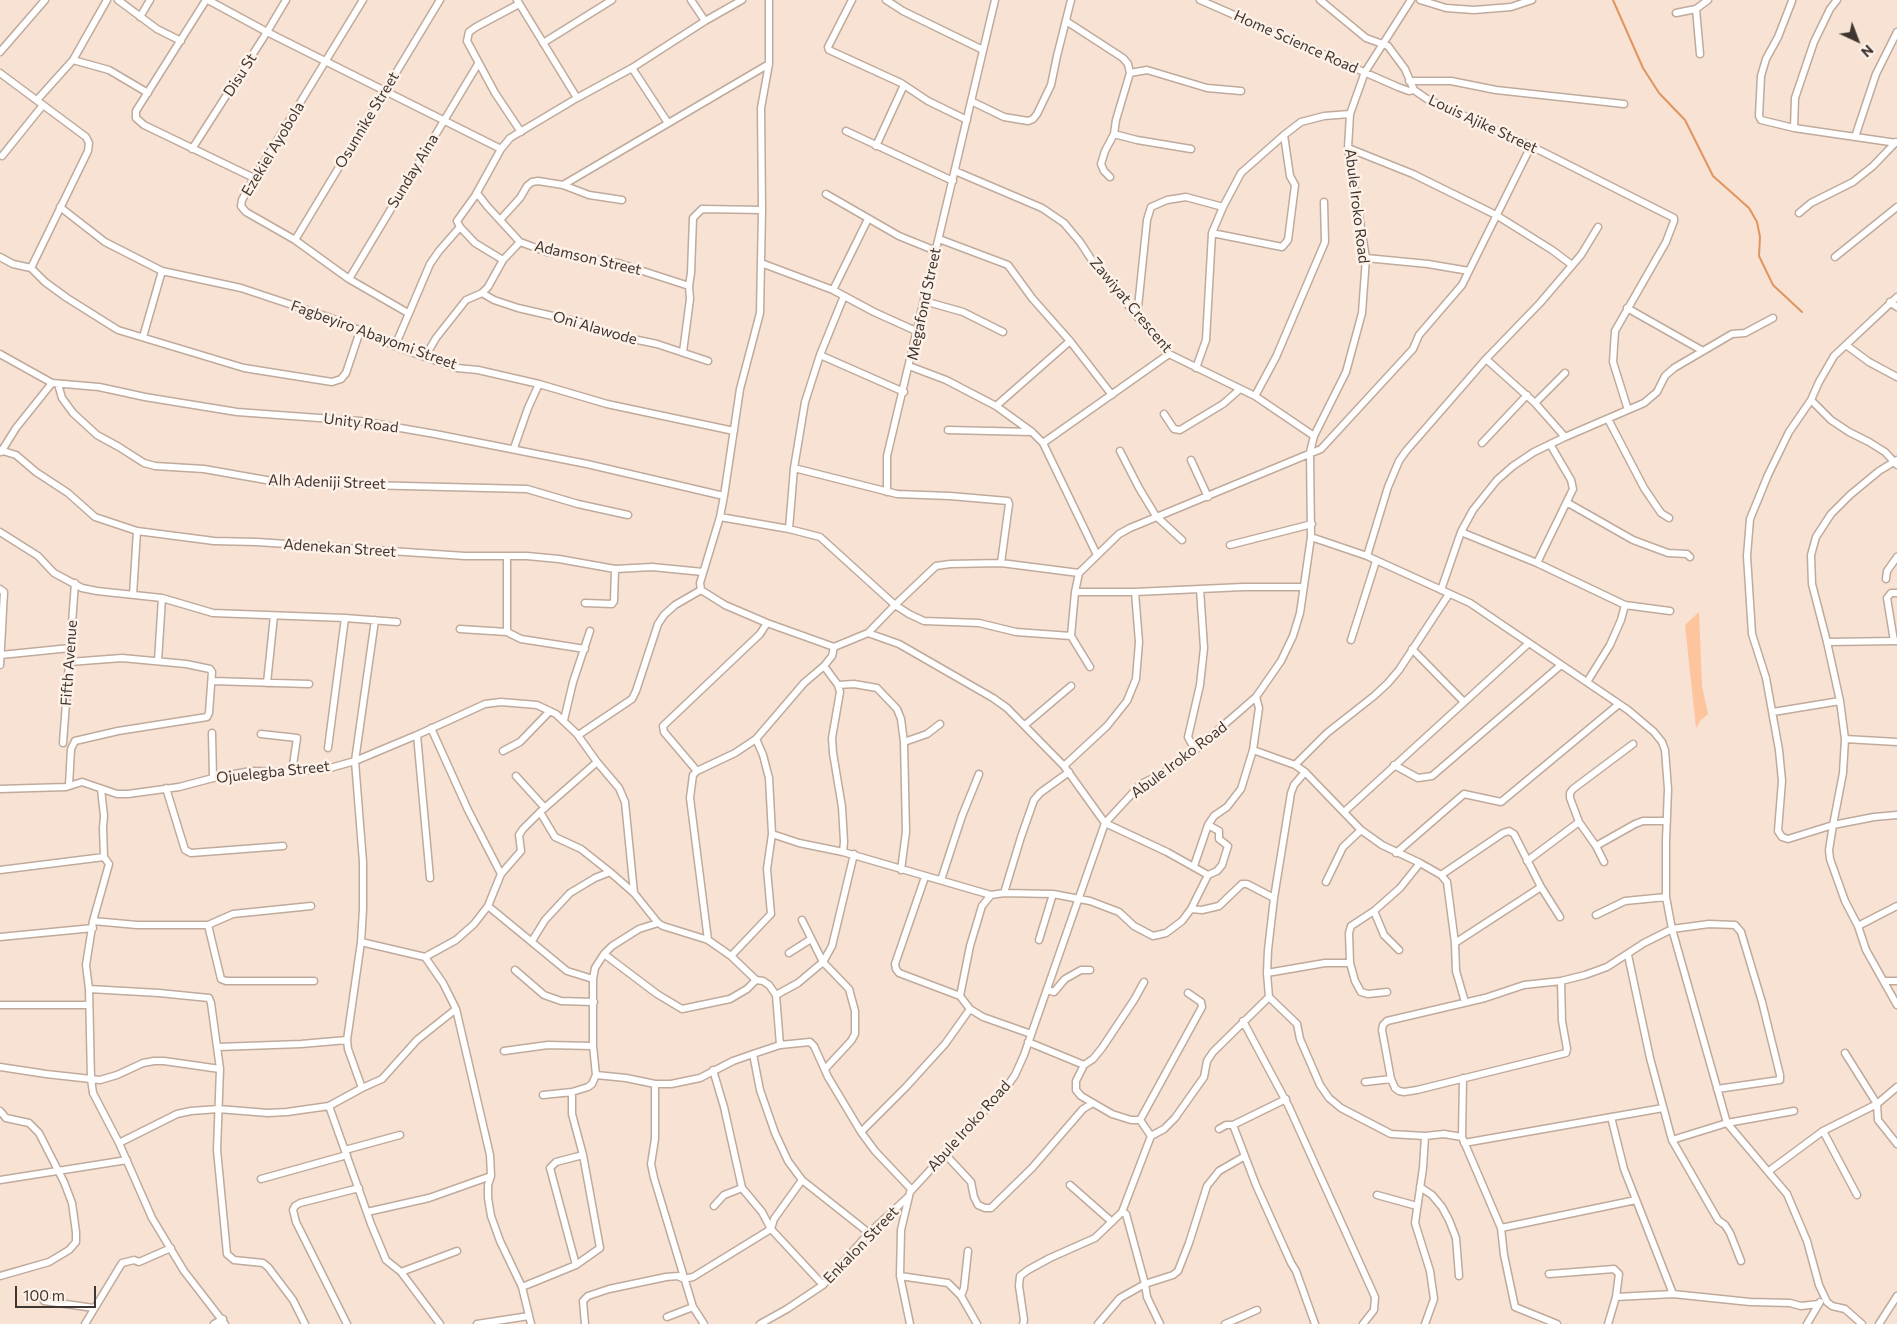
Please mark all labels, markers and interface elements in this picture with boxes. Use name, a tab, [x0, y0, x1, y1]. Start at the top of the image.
street label: Home Science Road	[1231, 7, 1361, 77]
north arrow	[1832, 15, 1882, 65]
text: N	[1858, 42, 1877, 61]
street label: Disu St	[219, 50, 261, 100]
street label: Osunnike Street	[331, 68, 403, 172]
street label: Louis Ajike Street	[1426, 91, 1540, 157]
street label: Ezekiel Ayobola	[238, 99, 308, 199]
street label: Sunday Aina	[384, 131, 442, 211]
street label: Abule Iroko Road	[1341, 147, 1373, 265]
street label: Adamson Street	[533, 237, 643, 279]
street label: Megafond Street	[903, 246, 945, 362]
street label: Zawiyat Crescent	[1086, 254, 1176, 356]
street label: Fagbeyiro Abayomi Street	[288, 297, 460, 373]
street label: Oni Alawode	[551, 307, 639, 349]
street label: Unity Road	[323, 409, 399, 437]
street label: Alh Adeniji Street	[268, 471, 386, 493]
street label: Adenekan Street	[283, 535, 397, 561]
street label: Fifth Avenue	[57, 619, 81, 707]
street label: Abule Iroko Road	[1127, 718, 1231, 802]
street label: Ojuelegba Street	[215, 757, 331, 787]
street label: Abule Iroko Road	[924, 1077, 1014, 1175]
street label: Enkalon Street	[820, 1203, 902, 1287]
scale bar	[18, 1276, 99, 1308]
text: 100 m	[23, 1286, 65, 1304]

